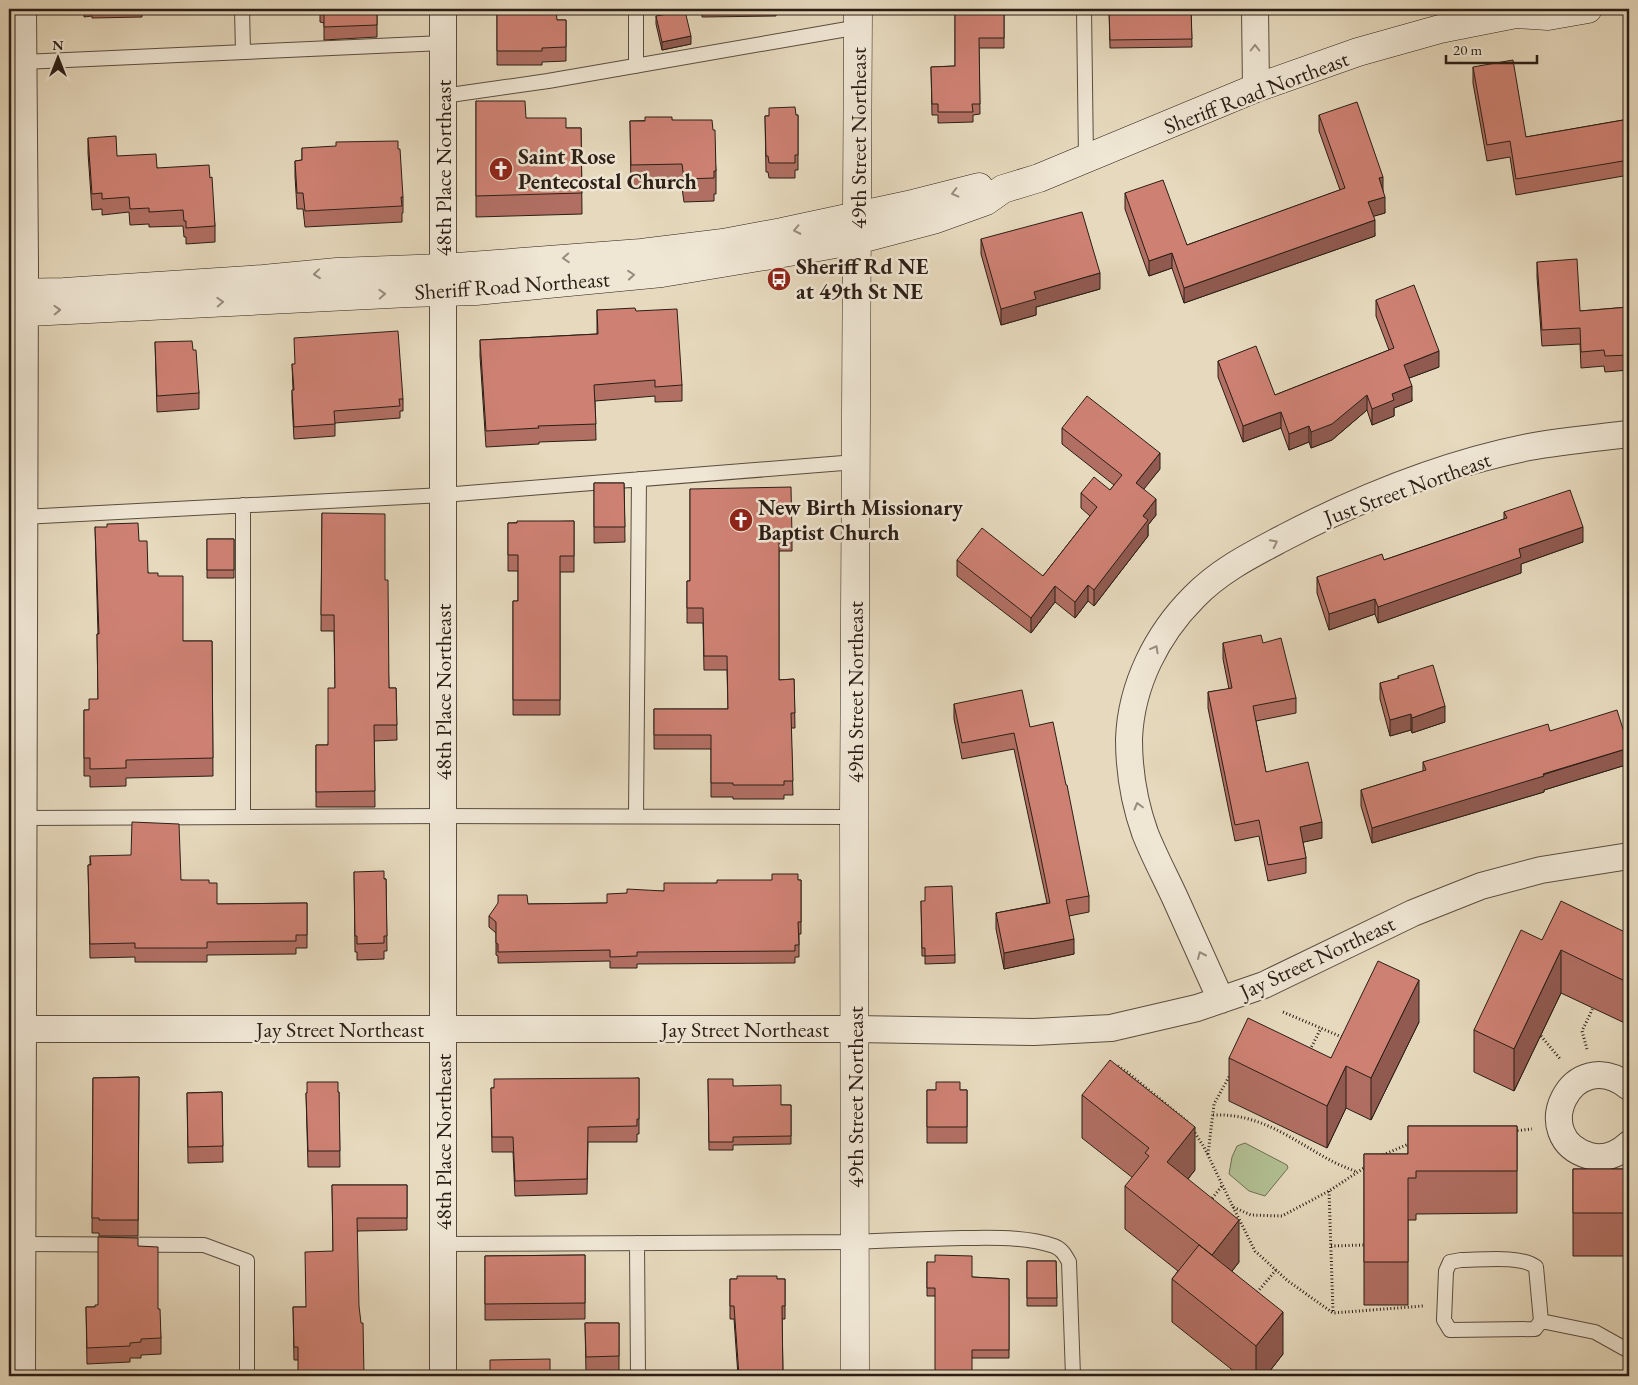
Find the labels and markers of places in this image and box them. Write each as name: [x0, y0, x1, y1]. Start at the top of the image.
place label: Saint Rose Pentecostal Church: [518, 142, 697, 196]
church icon: Saint Rose Pentecostal Church: [488, 156, 514, 182]
place label: Sheriff Rd NE at 49th St NE: [796, 252, 929, 306]
bus stop icon: Sheriff Rd NE at 49th St NE: [766, 266, 792, 292]
place label: New Birth Missionary Baptist Church: [758, 493, 963, 547]
church icon: New Birth Missionary Baptist Church: [728, 507, 754, 533]

